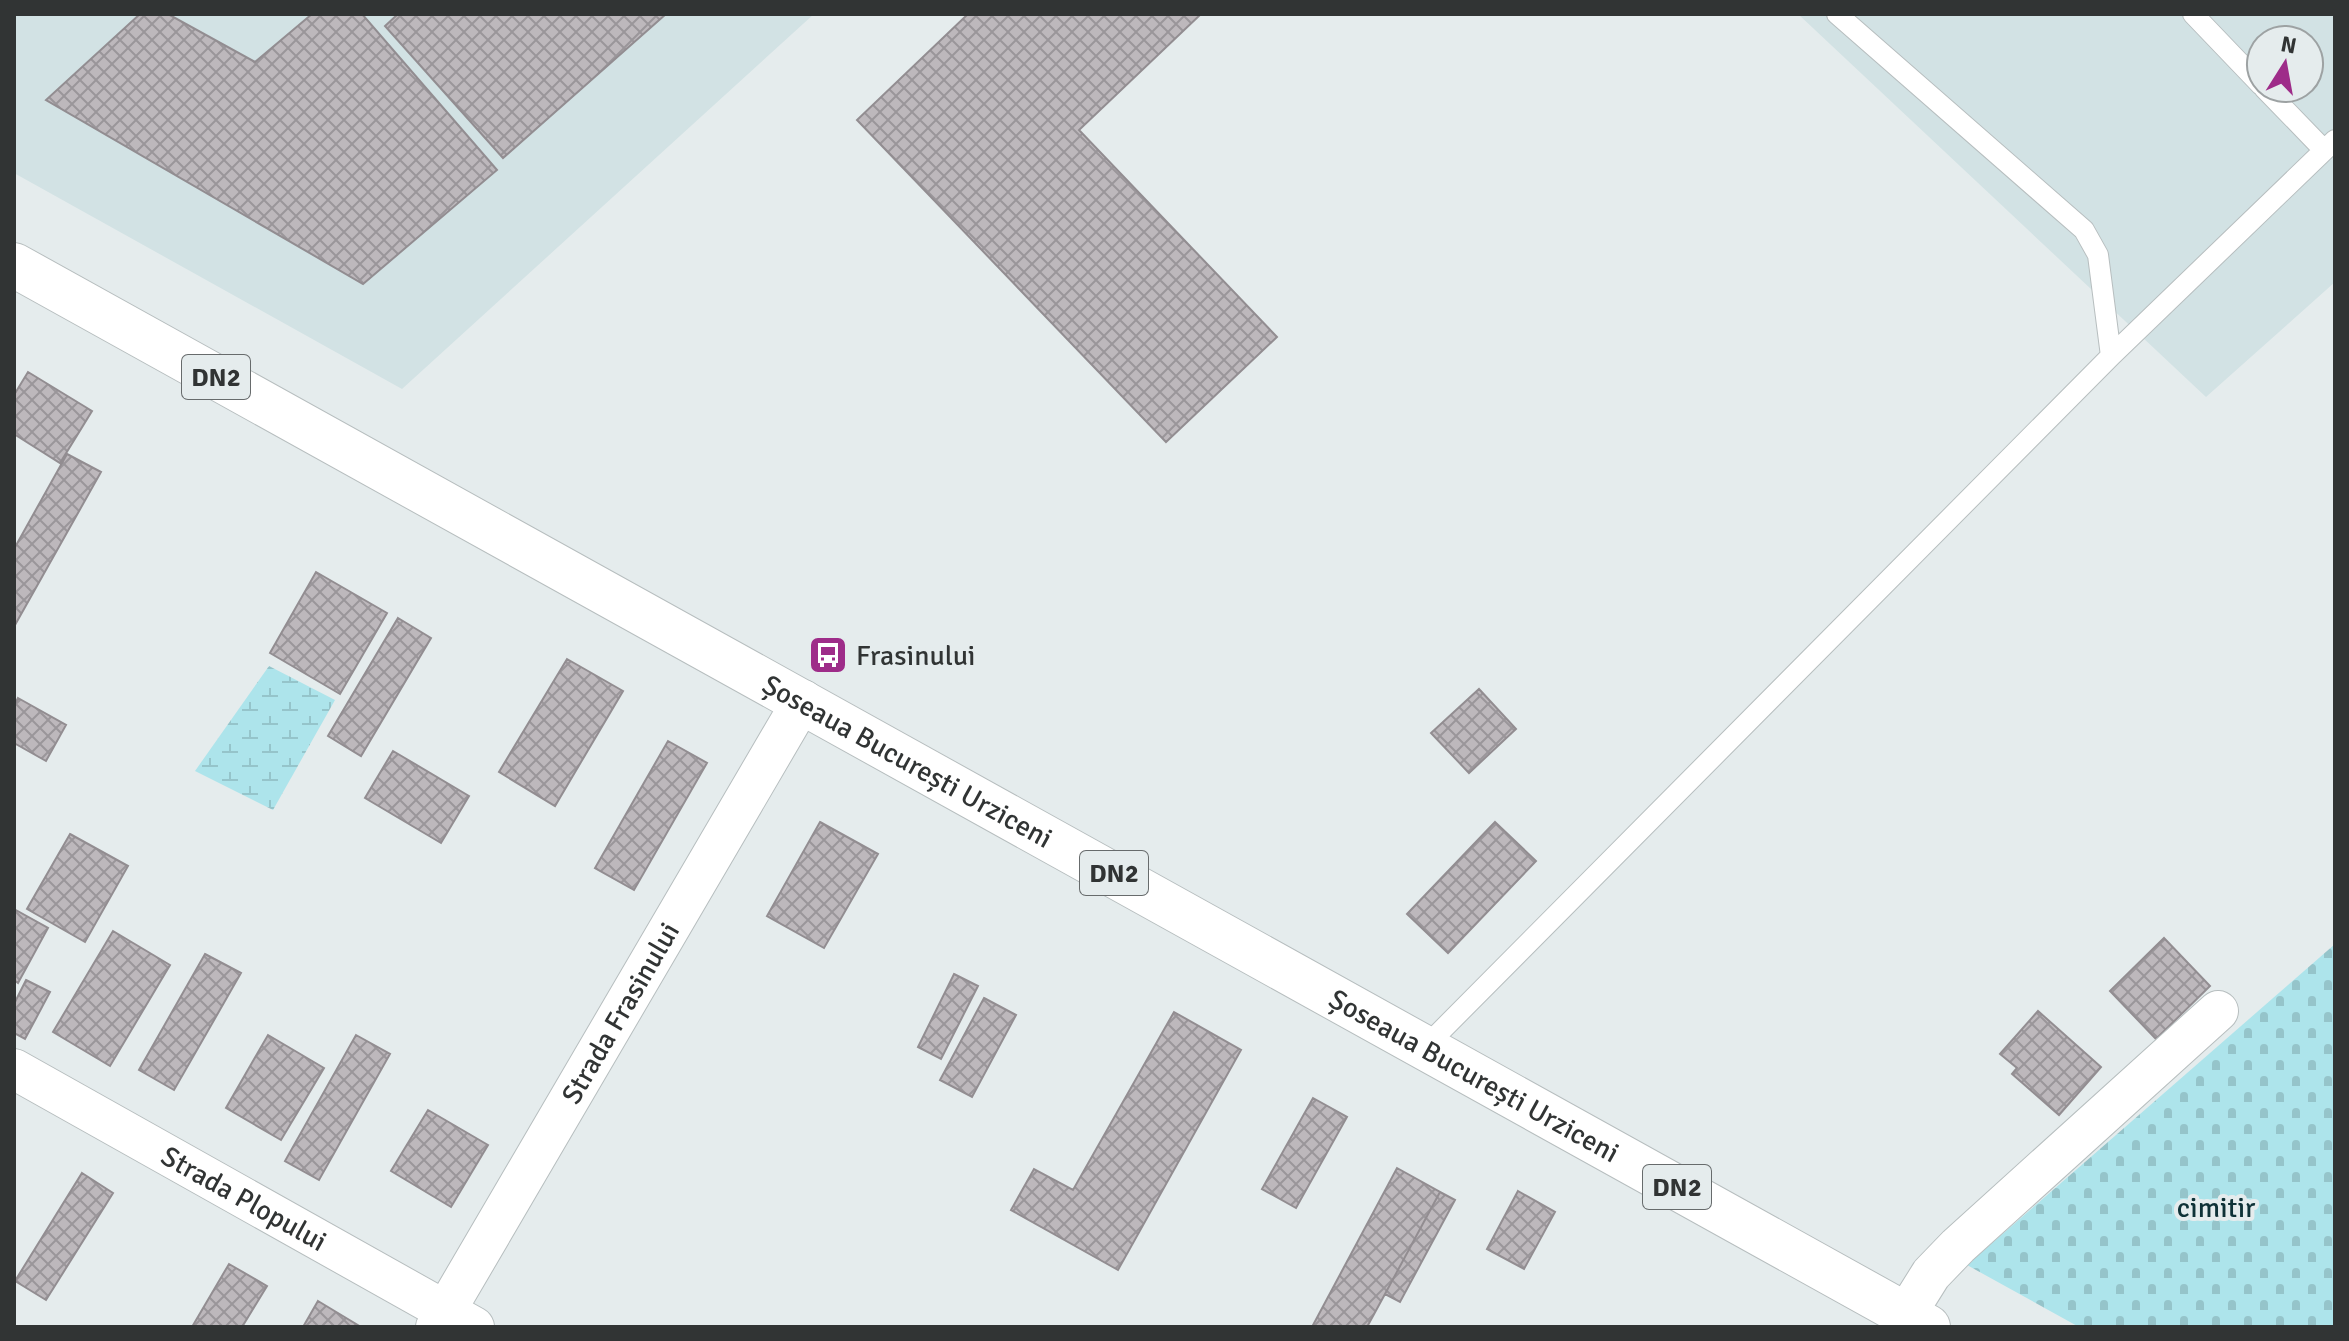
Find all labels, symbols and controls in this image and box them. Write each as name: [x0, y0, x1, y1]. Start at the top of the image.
north arrow: [2245, 24, 2325, 104]
text: N: [2279, 30, 2299, 60]
road number: DN2: [182, 355, 250, 399]
bus stop icon: Frasinului: [807, 634, 849, 676]
place label: Frasinului: [856, 639, 975, 673]
street label: Șoseaua București Urziceni: [756, 668, 1058, 856]
road number: DN2: [1080, 851, 1148, 895]
street label: Strada Frasinului: [554, 917, 687, 1110]
street label: Șoseaua București Urziceni: [1323, 982, 1625, 1170]
street label: Strada Plopului: [155, 1139, 332, 1259]
road number: DN2: [1643, 1165, 1711, 1209]
park label: cimitir: [2177, 1191, 2256, 1225]

